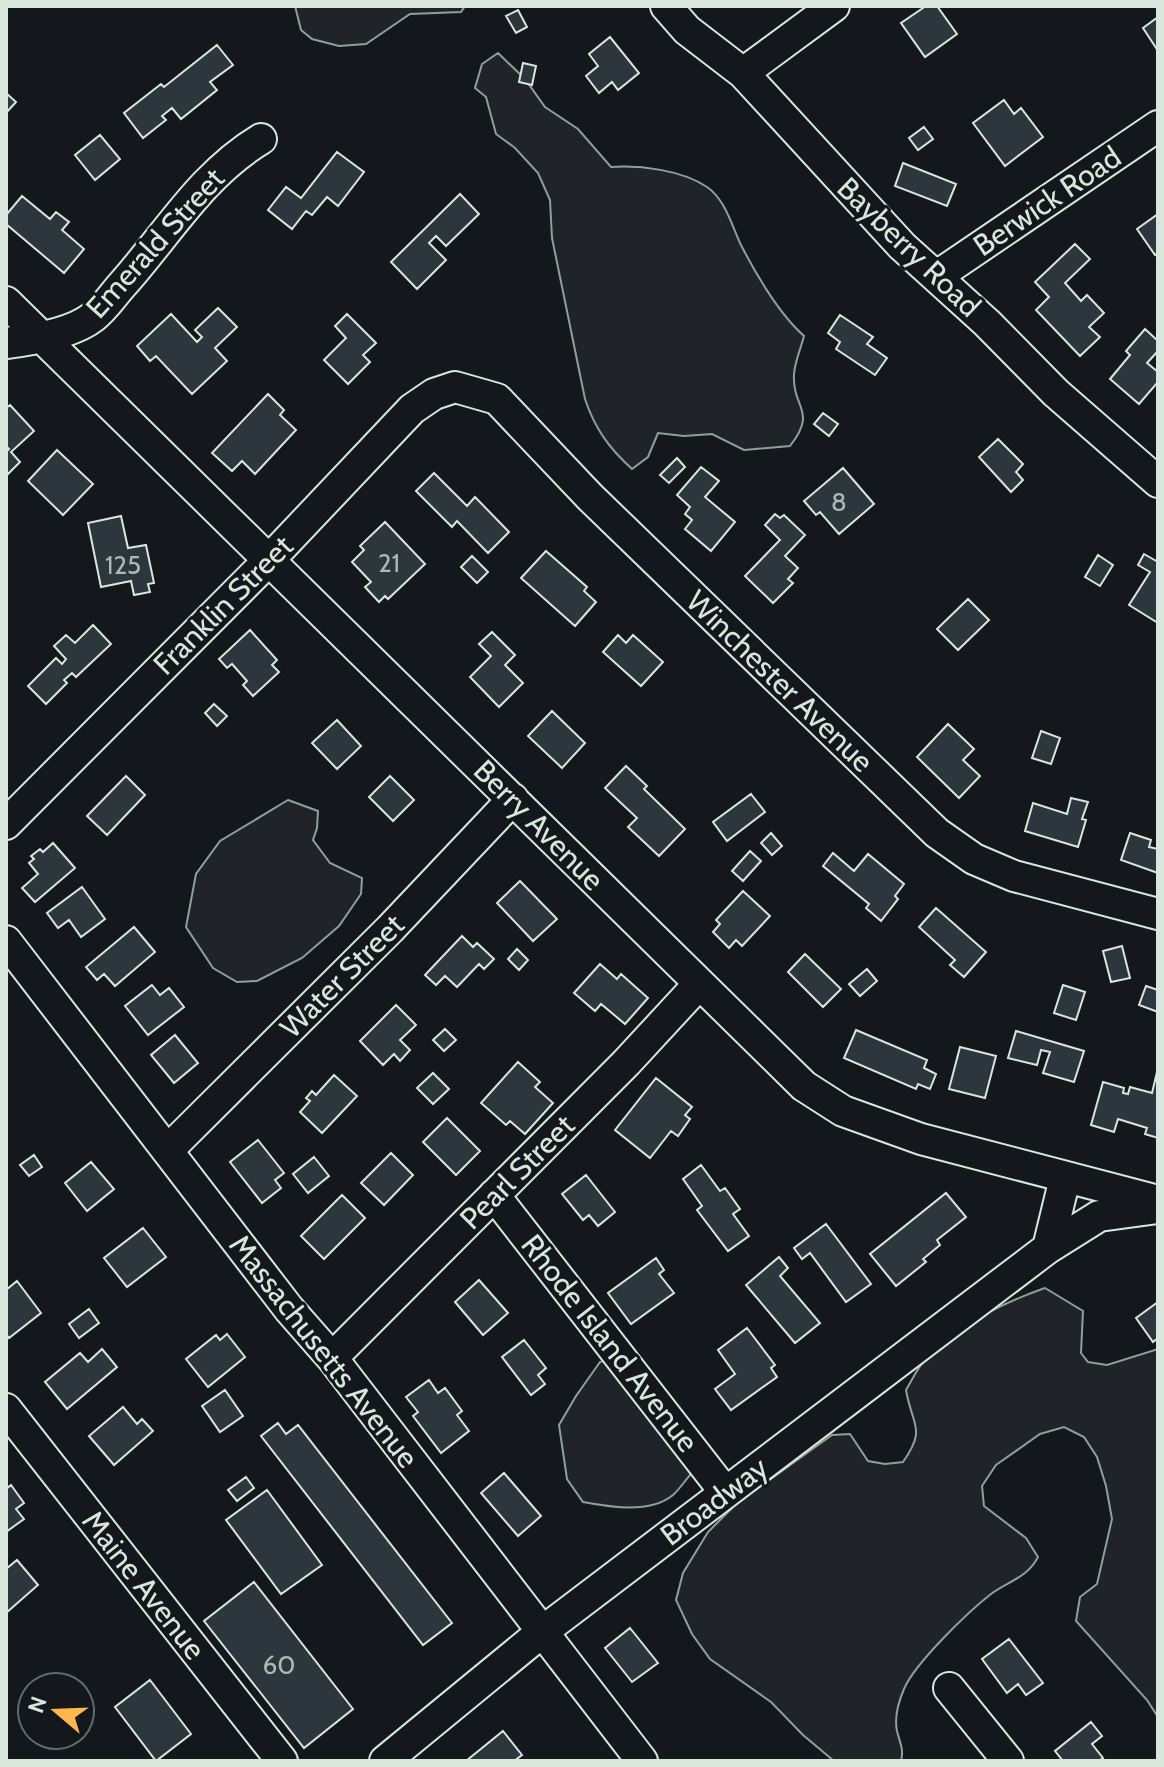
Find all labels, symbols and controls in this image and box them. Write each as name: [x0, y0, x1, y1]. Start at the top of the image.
street label: Berwick Road: [966, 138, 1128, 264]
street label: Emerald Street: [78, 160, 232, 326]
street label: Bayberry Road: [830, 170, 988, 324]
house number: 8: [831, 486, 847, 518]
street label: Franklin Street: [145, 527, 301, 683]
house number: 21: [378, 547, 400, 579]
house number: 125: [105, 549, 141, 581]
street label: Winchester Avenue: [679, 582, 881, 780]
street label: Berry Avenue: [466, 752, 612, 898]
street label: Water Street: [272, 906, 412, 1046]
street label: Pearl Street: [452, 1107, 582, 1237]
street label: Massachusetts Avenue: [221, 1227, 427, 1475]
street label: Rhode Island Avenue: [514, 1227, 706, 1459]
street label: Broadway: [653, 1449, 775, 1553]
street label: Maine Avenue: [74, 1503, 214, 1667]
house number: 60: [263, 1649, 295, 1681]
north arrow: [16, 1671, 96, 1751]
text: N: [22, 1693, 53, 1716]

